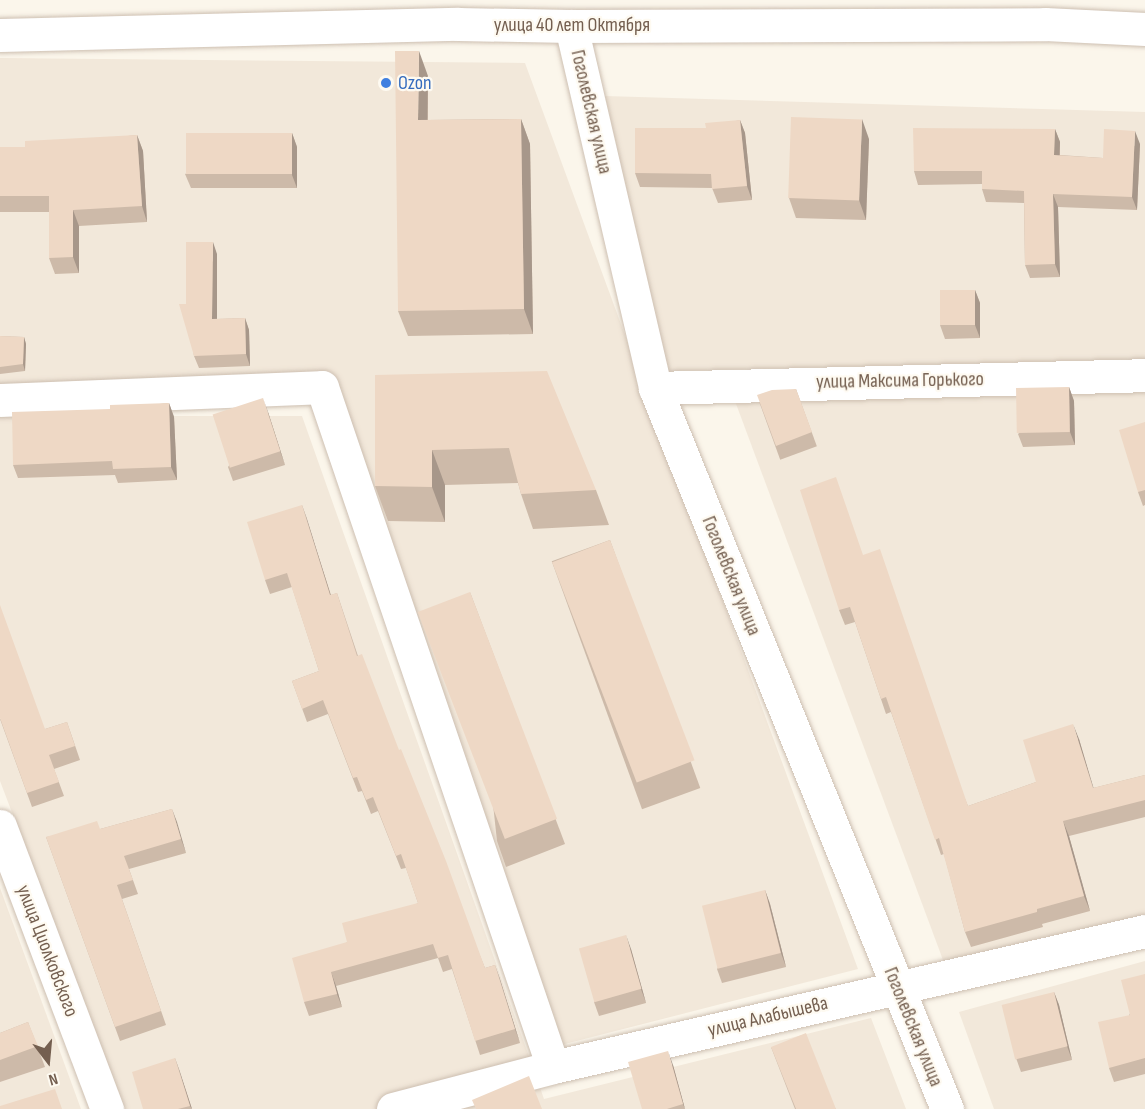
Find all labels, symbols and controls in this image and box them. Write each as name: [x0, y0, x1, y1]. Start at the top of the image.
street label: улица 40 лет Октября: [494, 13, 650, 37]
street label: Гоголевская улица: [565, 48, 617, 176]
place label: Ozon: [398, 71, 432, 95]
marker: Ozon: [379, 76, 393, 90]
street label: улица Максима Горького: [816, 368, 984, 394]
street label: Гоголевская улица: [696, 513, 766, 639]
street label: улица Циолковского: [11, 882, 83, 1020]
street label: Гоголевская улица: [878, 964, 948, 1090]
street label: улица Алабышева: [706, 992, 830, 1042]
north arrow: [18, 1031, 78, 1091]
text: N: [46, 1068, 60, 1089]

